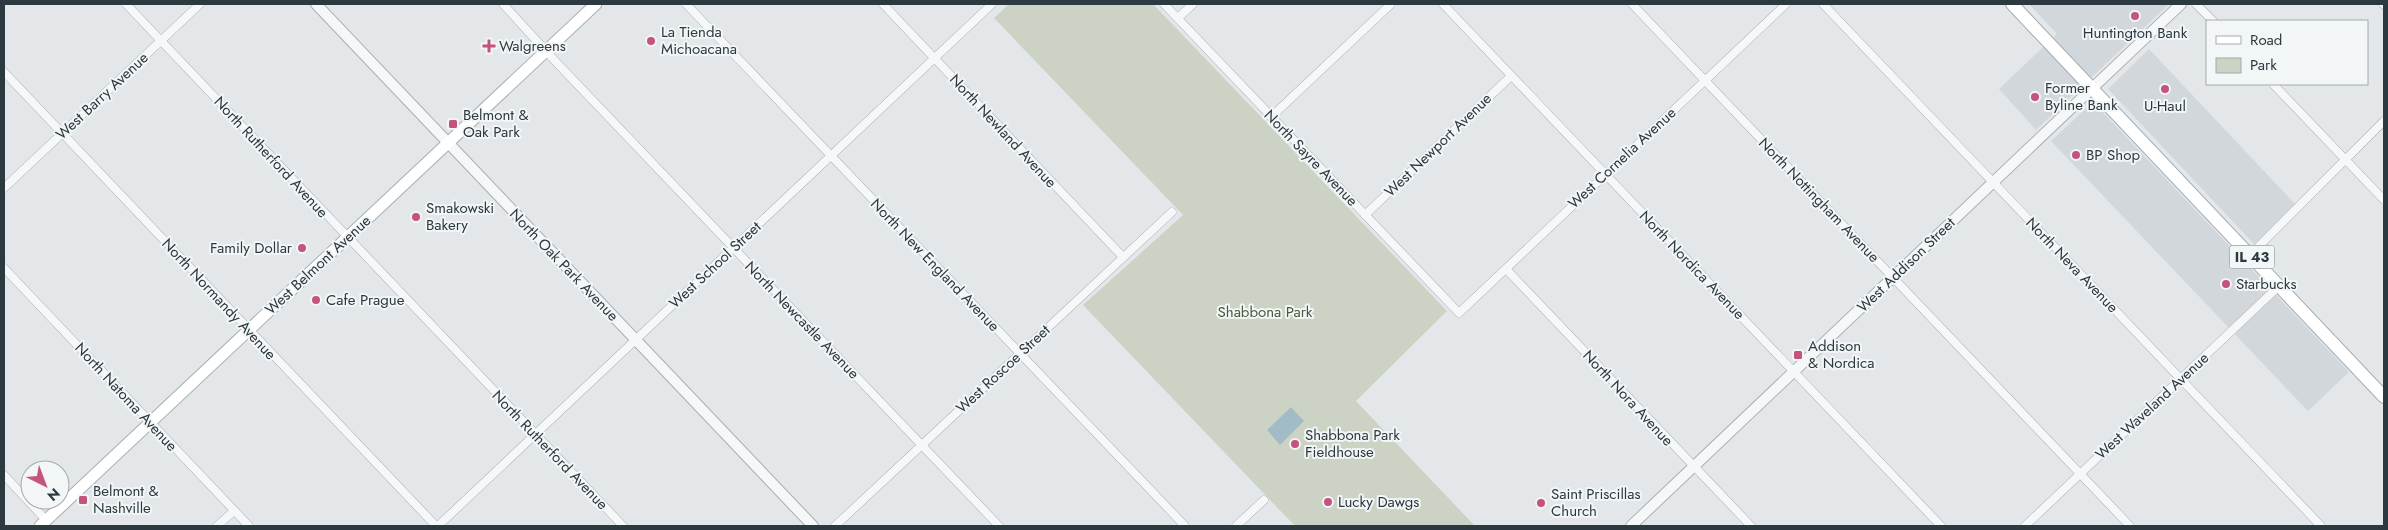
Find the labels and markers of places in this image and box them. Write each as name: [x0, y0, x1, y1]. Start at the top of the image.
marker: Huntington Bank: [2129, 10, 2141, 22]
place label: La Tienda Michoacana: [661, 21, 737, 60]
place label: Huntington Bank: [2083, 22, 2188, 44]
place label: Walgreens: [499, 35, 566, 57]
marker: La Tienda Michoacana: [645, 35, 657, 47]
marker: Walgreens: [483, 40, 495, 52]
place label: Former Byline Bank: [2045, 77, 2118, 116]
marker: U-Haul: [2159, 83, 2171, 95]
marker: Former Byline Bank: [2029, 91, 2041, 103]
place label: U-Haul: [2144, 95, 2186, 117]
place label: Belmont & Oak Park: [463, 104, 529, 143]
marker: Belmont & Oak Park: [447, 118, 459, 130]
place label: BP Shop: [2086, 144, 2140, 166]
marker: BP Shop: [2070, 149, 2082, 161]
place label: Smakowski Bakery: [426, 197, 494, 236]
marker: Smakowski Bakery: [410, 211, 422, 223]
place label: Family Dollar: [210, 237, 293, 259]
marker: Family Dollar: [296, 242, 308, 254]
place label: Starbucks: [2236, 273, 2296, 295]
marker: Starbucks: [2220, 278, 2232, 290]
place label: Cafe Prague: [326, 289, 405, 311]
marker: Cafe Prague: [310, 294, 322, 306]
place label: Addison & Nordica: [1808, 335, 1874, 374]
marker: Addison & Nordica: [1792, 349, 1804, 361]
place label: Shabbona Park Fieldhouse: [1305, 424, 1400, 463]
marker: Shabbona Park Fieldhouse: [1289, 438, 1301, 450]
place label: Belmont & Nashville: [93, 480, 159, 519]
place label: Saint Priscillas Church: [1551, 483, 1641, 522]
place label: Lucky Dawgs: [1338, 491, 1419, 513]
marker: Belmont & Nashville: [77, 494, 89, 506]
marker: Lucky Dawgs: [1322, 496, 1334, 508]
marker: Saint Priscillas Church: [1535, 497, 1547, 509]

